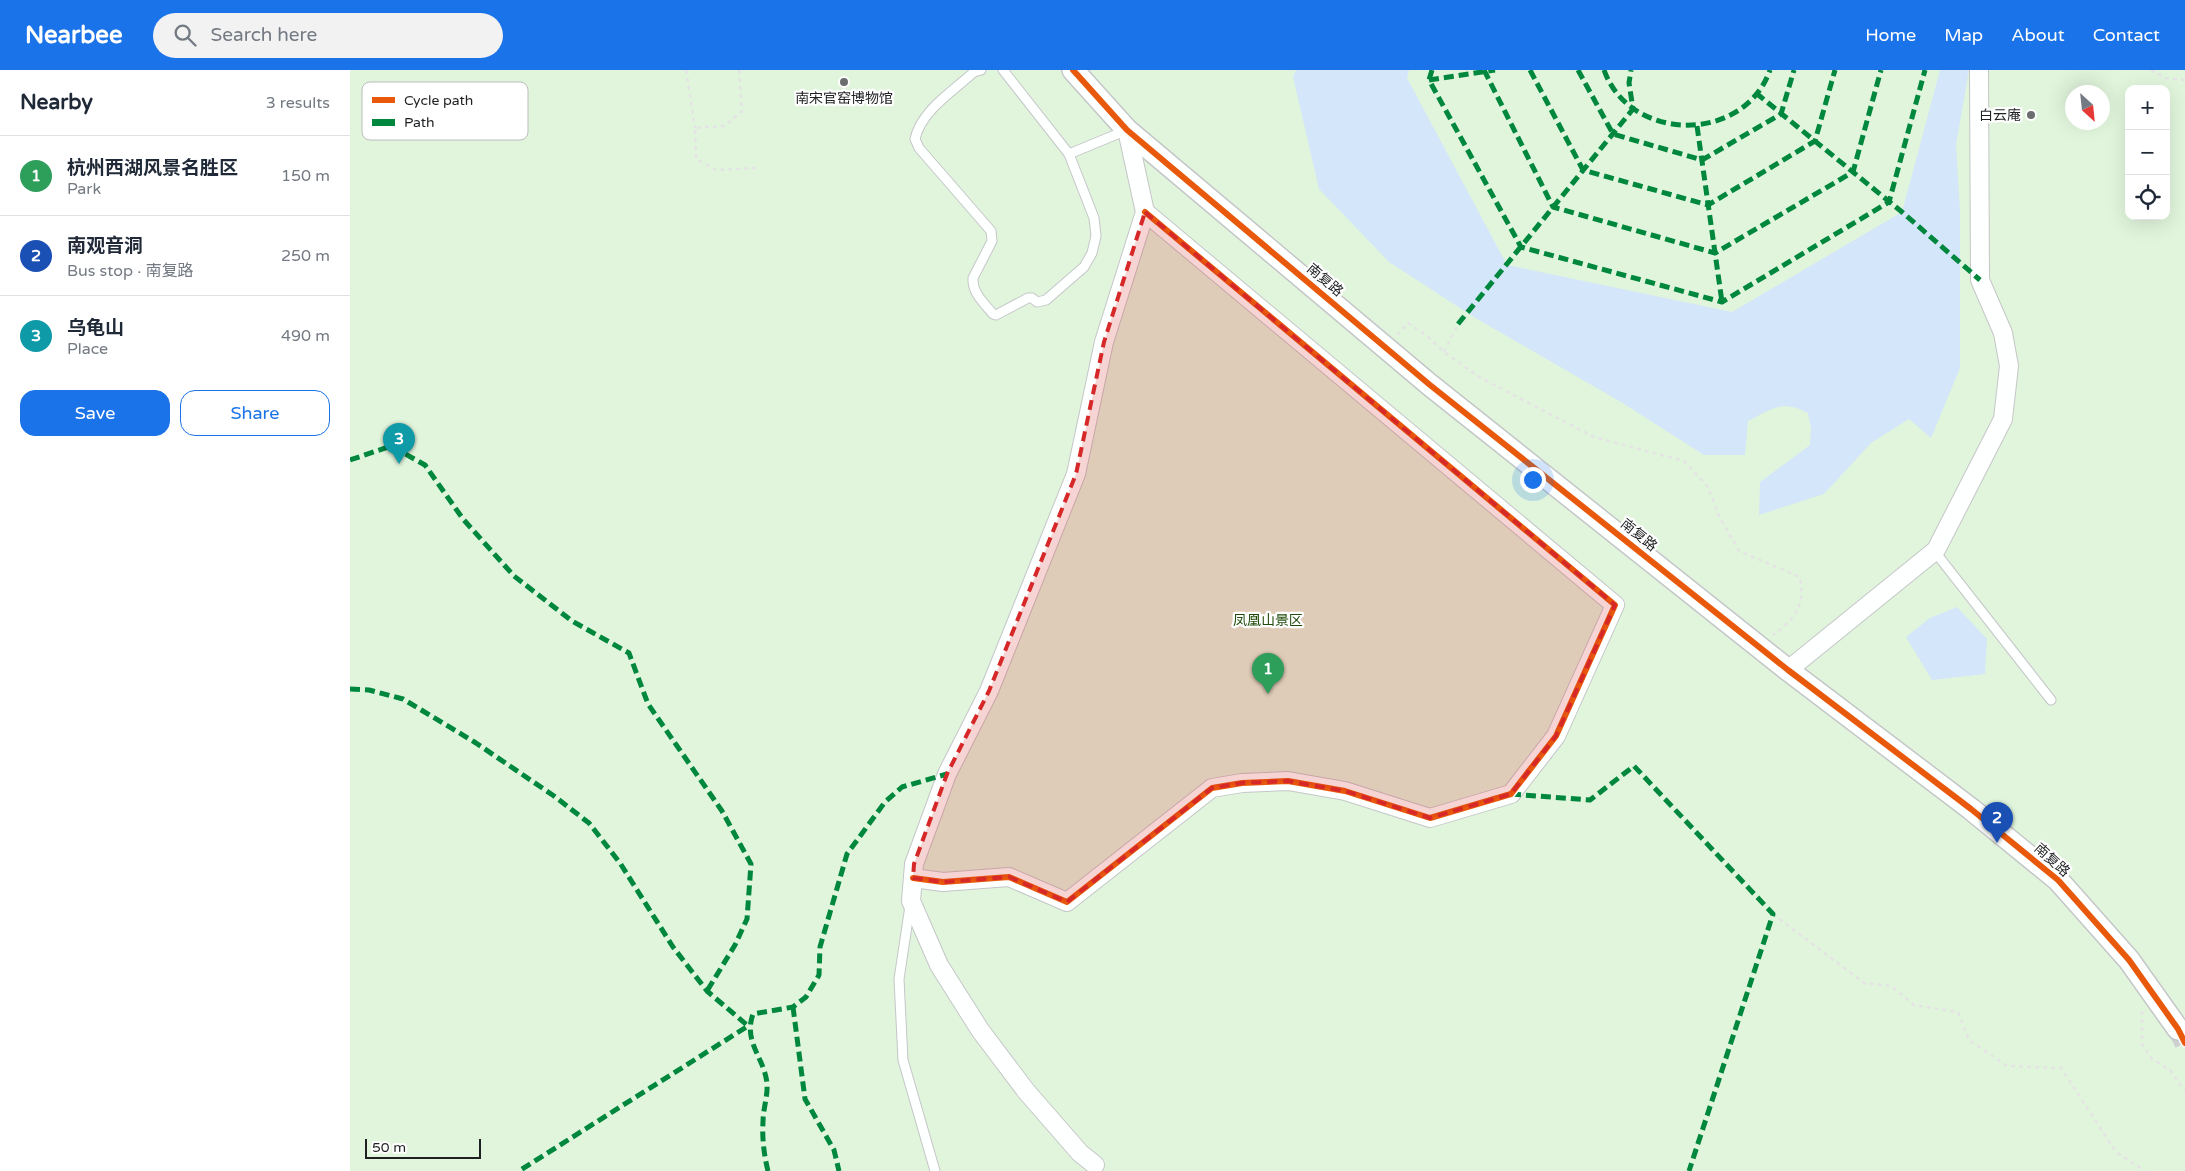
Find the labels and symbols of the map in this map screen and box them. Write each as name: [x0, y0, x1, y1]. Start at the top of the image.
marker: 南宋官窑博物馆: [838, 76, 850, 88]
legend: [362, 82, 528, 140]
north arrow: [2065, 85, 2110, 130]
place label: 南宋官窑博物馆: [795, 90, 893, 107]
text: Cycle path: [404, 92, 473, 109]
place label: 白云庵: [1979, 107, 2021, 124]
marker: 白云庵: [2025, 109, 2037, 121]
text: Path: [404, 114, 435, 131]
street label: 南复路: [1303, 260, 1347, 300]
pin: 3: [383, 423, 415, 464]
your location: [1520, 467, 1546, 493]
street label: 南复路: [1617, 515, 1661, 555]
park label: 凤凰山景区: [1233, 612, 1303, 629]
pin: 1: [1252, 653, 1284, 694]
pin: 2: [1981, 802, 2013, 843]
street label: 南复路: [2031, 840, 2073, 880]
scale bar: [365, 1136, 481, 1159]

